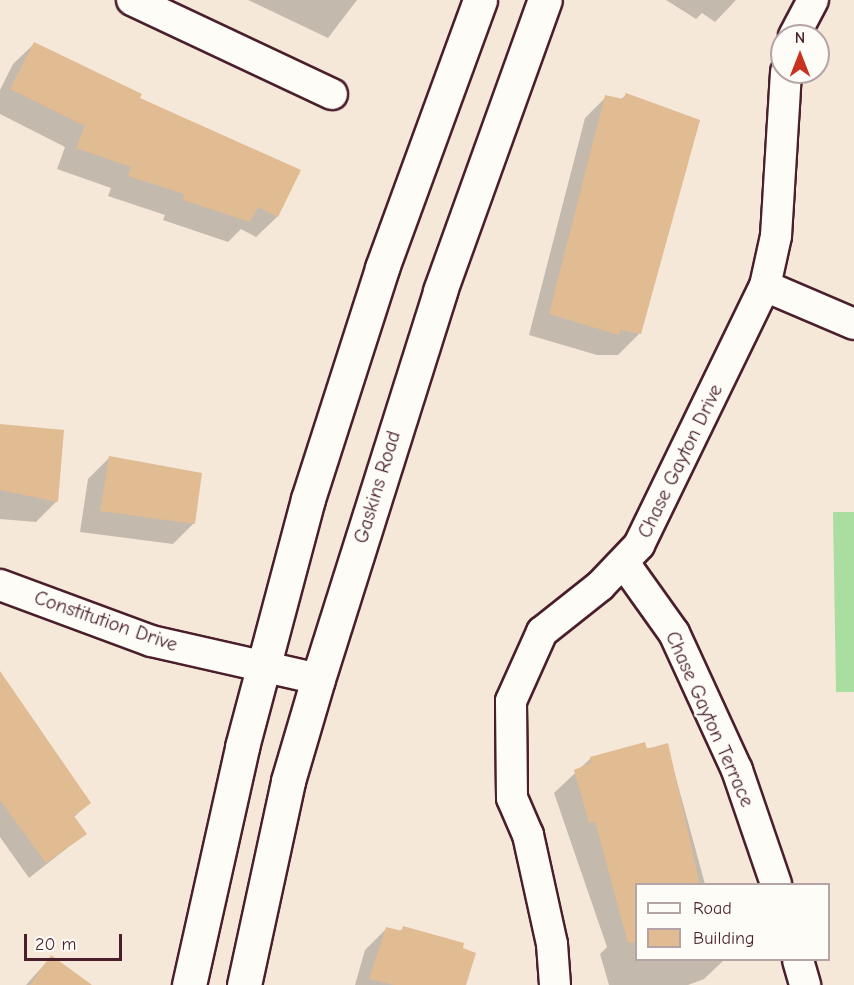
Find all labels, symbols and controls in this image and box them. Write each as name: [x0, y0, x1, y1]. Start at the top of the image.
north arrow: [770, 24, 830, 84]
text: N: [795, 29, 805, 47]
street label: Chase Gayton Drive: [632, 380, 728, 542]
street label: Gaskins Road: [349, 428, 405, 546]
street label: Constitution Drive: [31, 585, 181, 657]
street label: Chase Gayton Terrace: [660, 627, 760, 811]
legend: [635, 883, 830, 961]
text: Road: [693, 898, 732, 919]
scale bar: [27, 922, 124, 960]
text: Building: [693, 928, 755, 949]
text: 20 m: [35, 934, 76, 955]

